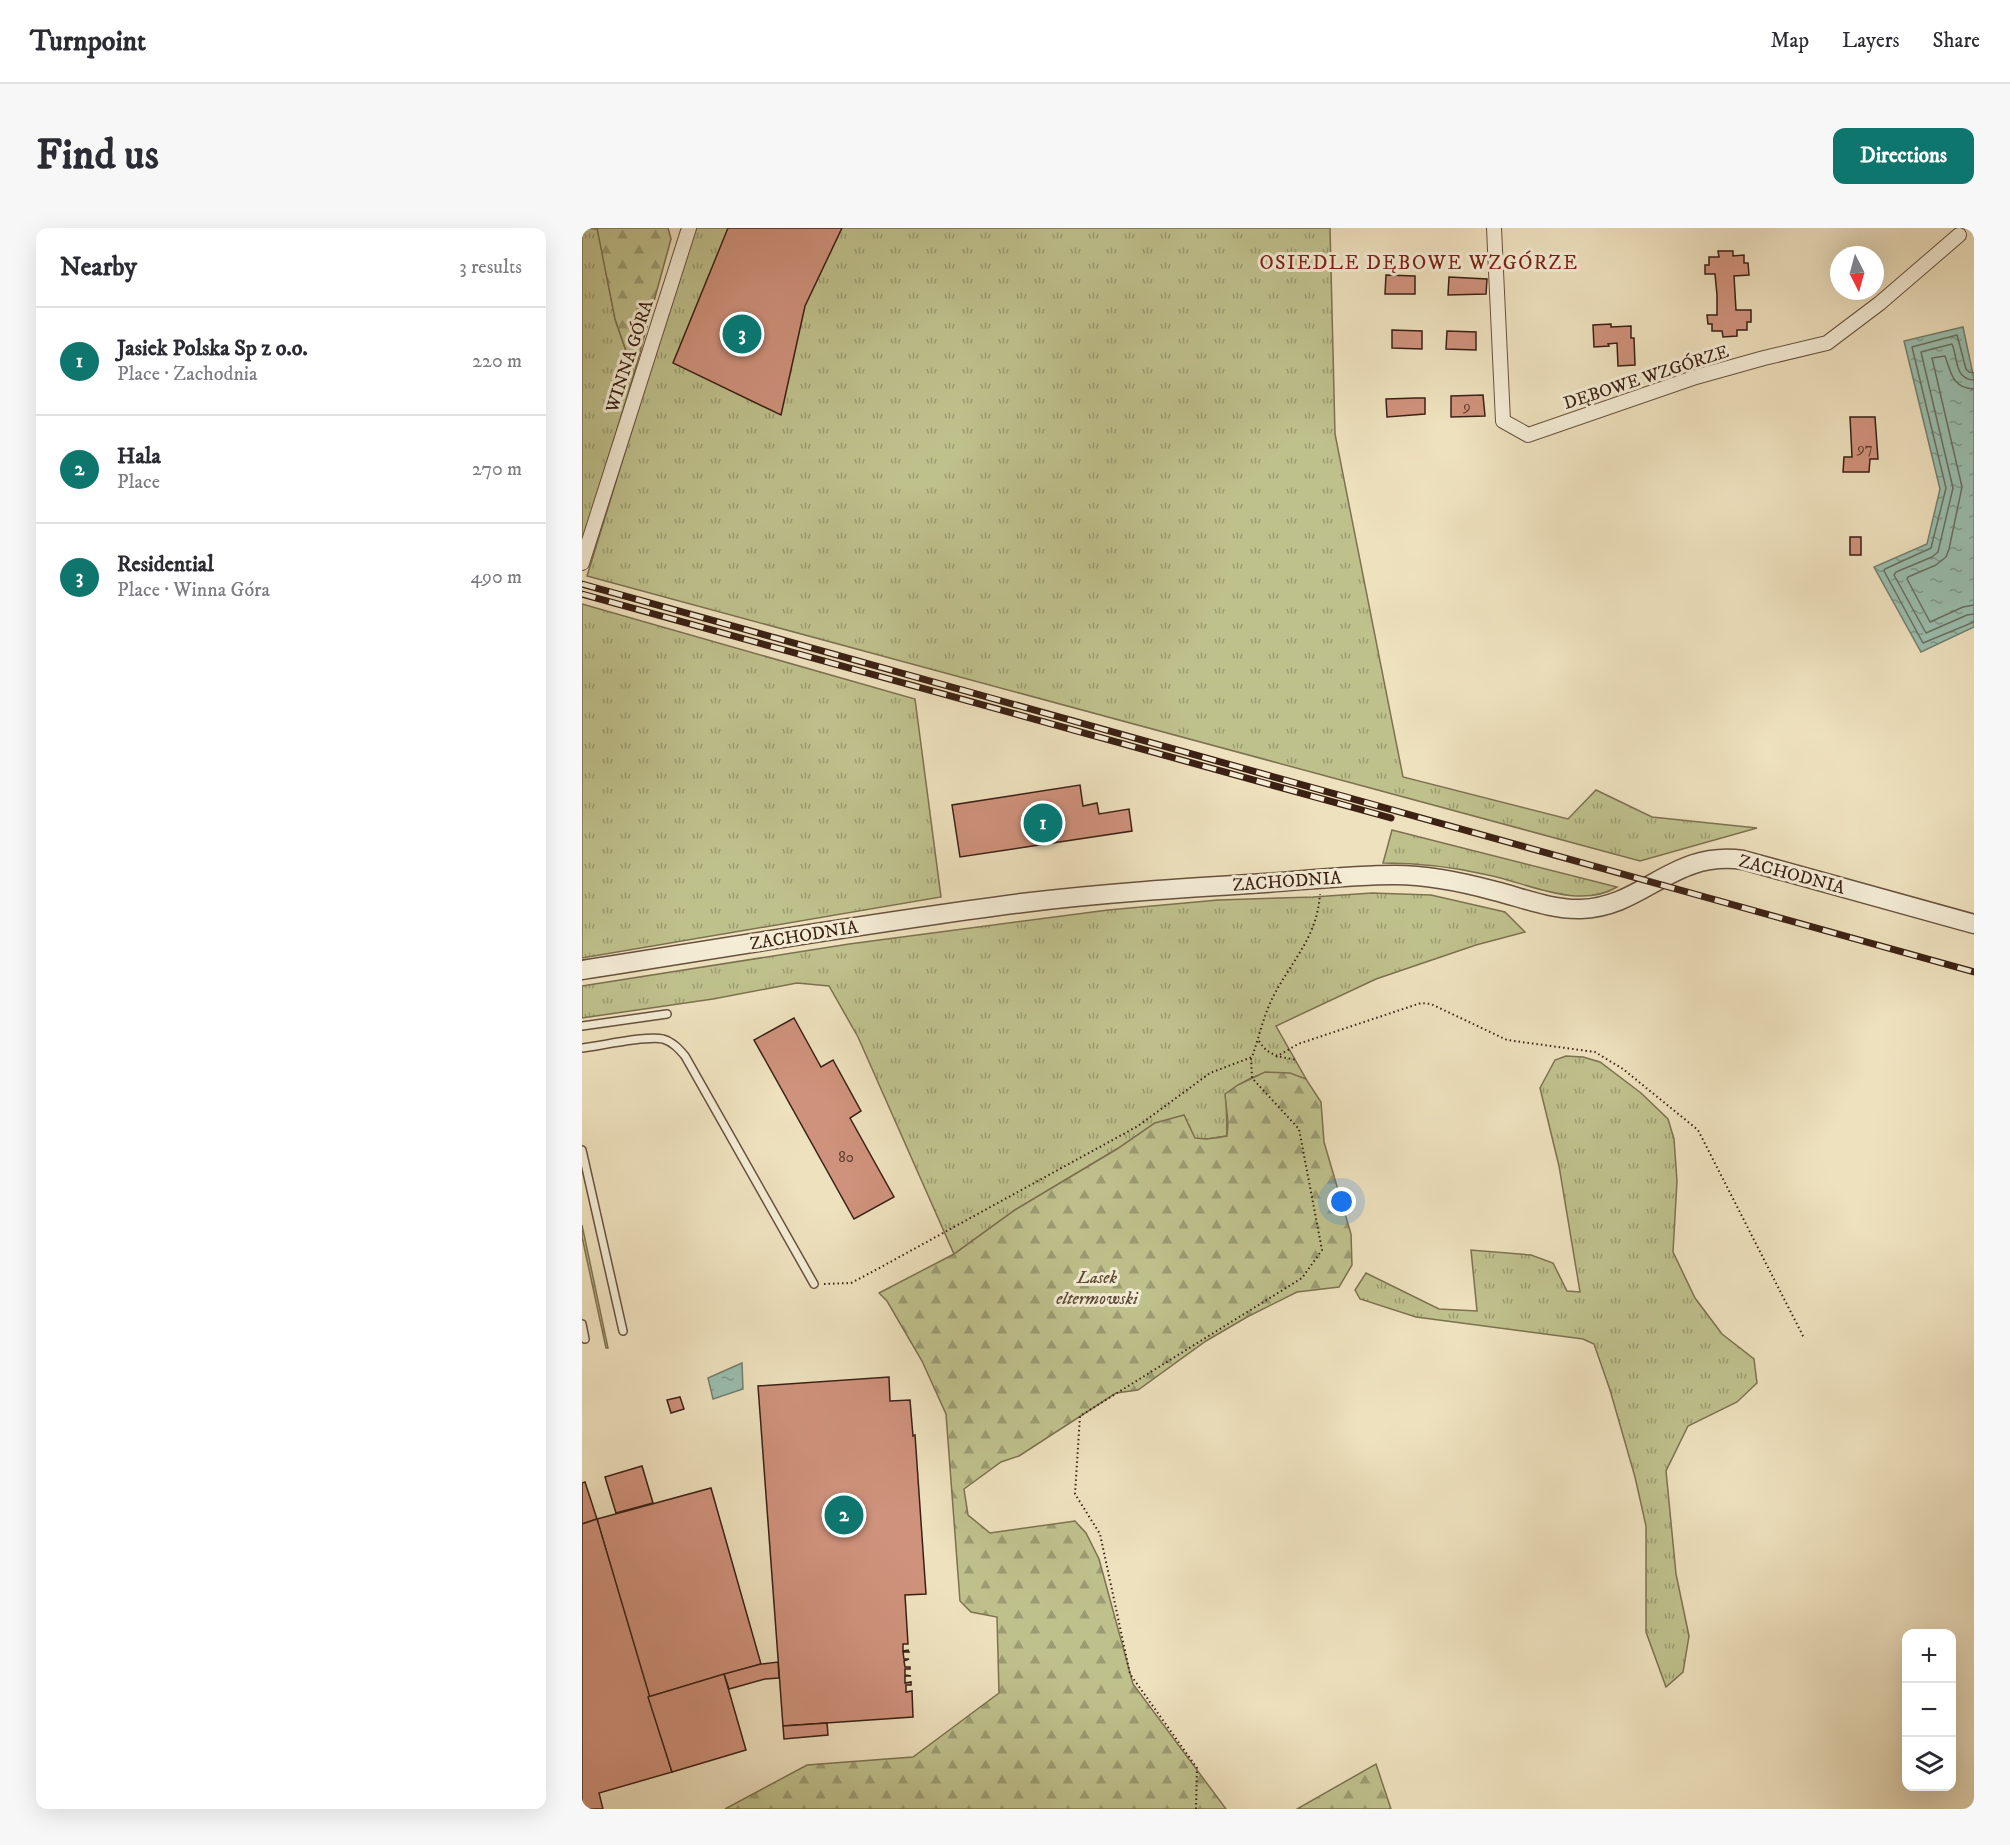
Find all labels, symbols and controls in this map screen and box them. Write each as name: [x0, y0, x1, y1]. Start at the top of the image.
text: Turnpoint: [30, 24, 146, 59]
text: Map: [1770, 28, 1809, 54]
text: Layers: [1842, 28, 1900, 54]
text: Share: [1933, 28, 1980, 54]
button: Directions: [1833, 128, 1974, 184]
text: Find us: [36, 130, 159, 182]
north arrow: [1830, 246, 1884, 300]
district label: OSIEDLE DĘBOWE WZGÓRZE: [1259, 250, 1579, 276]
text: Nearby: [60, 251, 137, 284]
text: 3 results: [459, 255, 522, 280]
street label: WINNA GÓRA: [601, 297, 659, 416]
pin: 3: [722, 312, 762, 356]
text: Jasiek Polska Sp z o.o.: [117, 335, 308, 362]
street label: DĘBOWE WZGÓRZE: [1561, 341, 1732, 415]
text: 1: [76, 349, 83, 374]
text: 220 m: [472, 349, 522, 374]
text: Place · Zachodnia: [117, 362, 258, 387]
house number: 9: [1462, 397, 1471, 416]
house number: 97: [1856, 439, 1873, 458]
text: Hala: [117, 443, 161, 470]
text: 2: [75, 457, 84, 482]
text: 270 m: [472, 457, 522, 482]
text: Place: [117, 470, 160, 495]
text: Residential: [117, 551, 214, 578]
text: 3: [76, 565, 83, 590]
text: 490 m: [470, 565, 522, 590]
text: Place · Winna Góra: [117, 578, 270, 603]
pin: 1: [1024, 800, 1062, 846]
street label: ZACHODNIA: [1736, 850, 1848, 900]
street label: ZACHODNIA: [1232, 867, 1343, 897]
street label: ZACHODNIA: [749, 917, 860, 955]
house number: 80: [838, 1148, 854, 1167]
your location: [1327, 1187, 1356, 1216]
park label: Lasek eltermowski: [1056, 1267, 1139, 1310]
pin: 2: [824, 1492, 864, 1538]
map controls: [1902, 1629, 1956, 1791]
button: +: [1902, 1629, 1956, 1683]
button: −: [1902, 1683, 1956, 1737]
button: layers: [1902, 1737, 1956, 1791]

